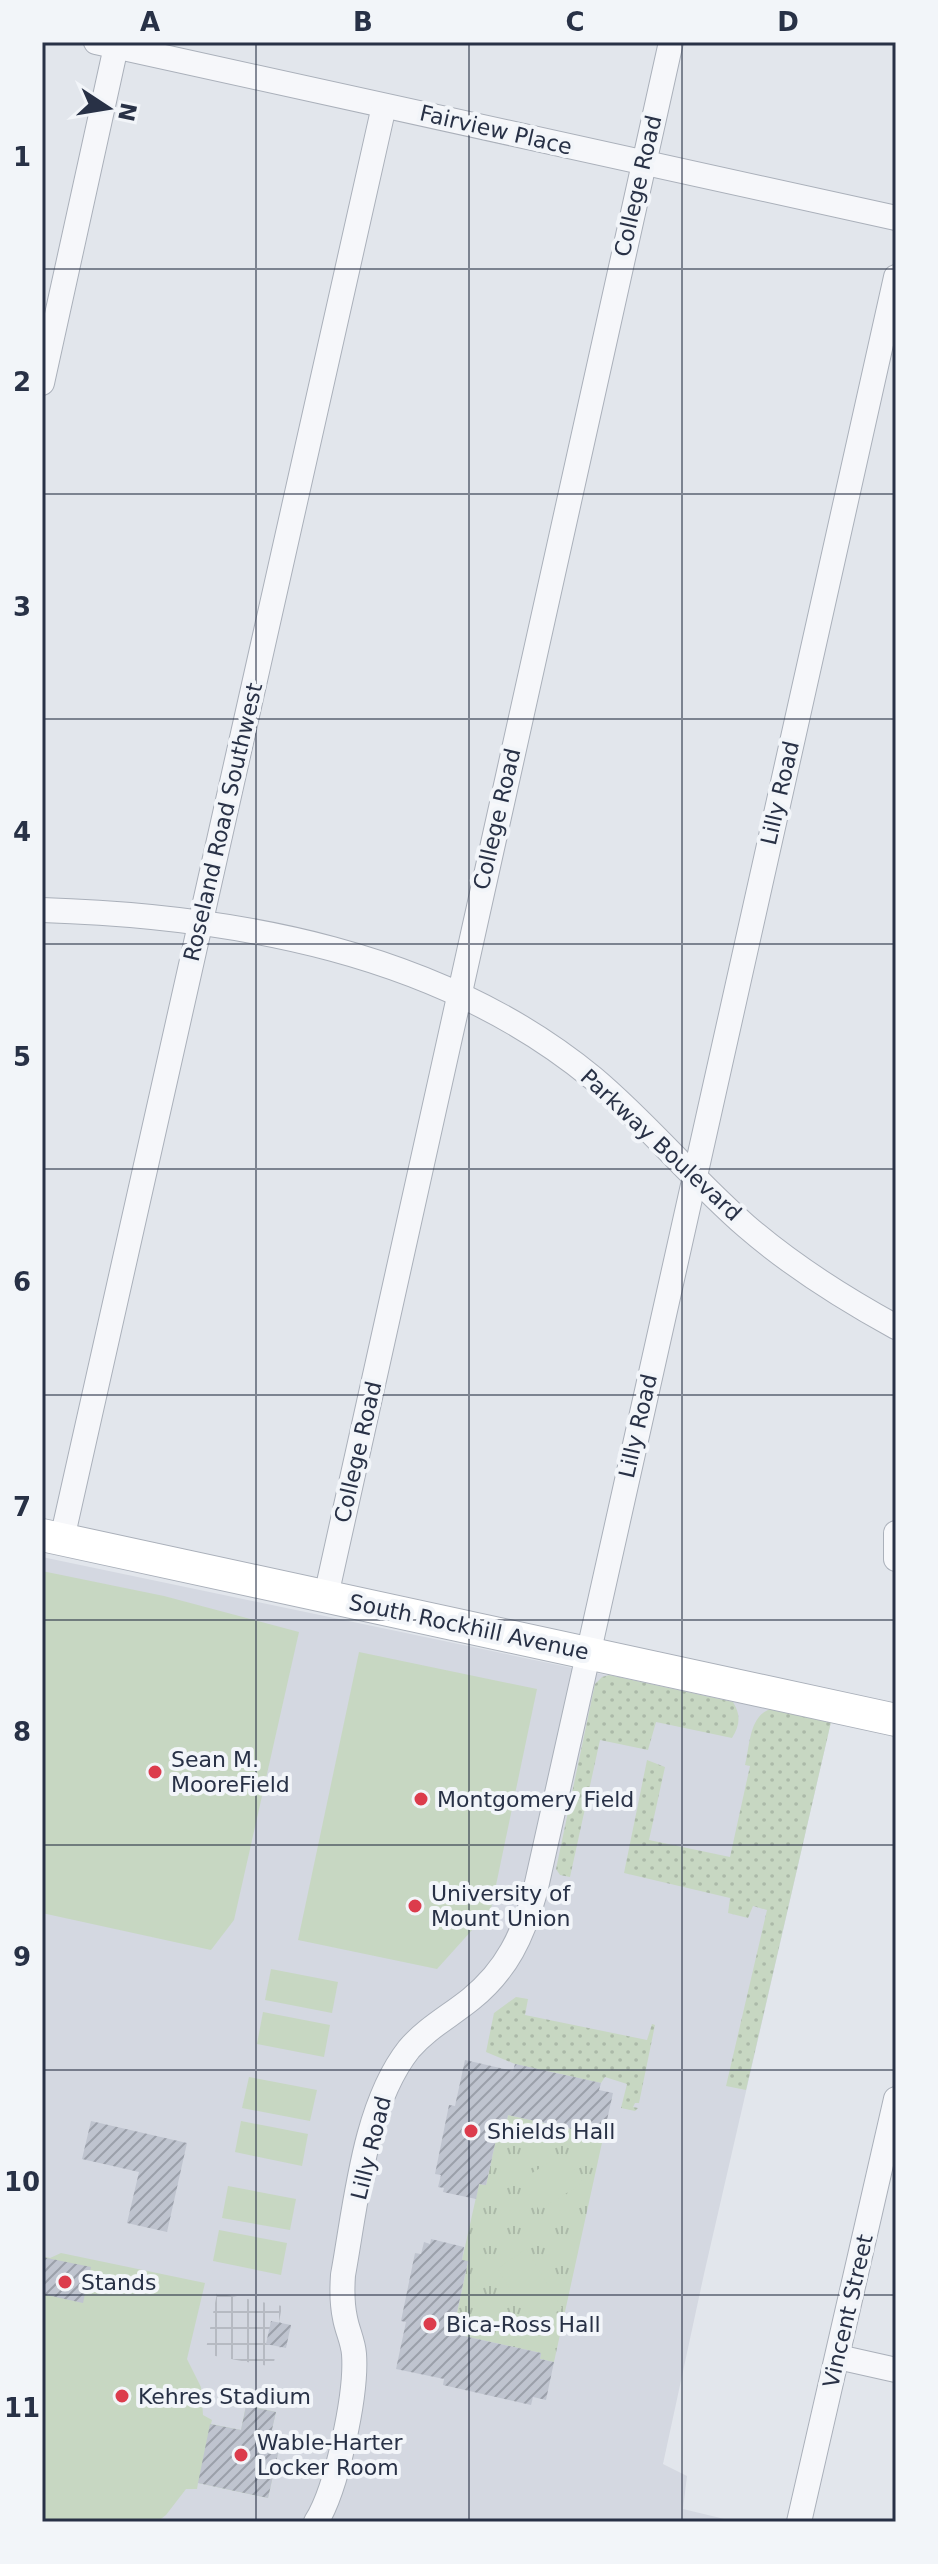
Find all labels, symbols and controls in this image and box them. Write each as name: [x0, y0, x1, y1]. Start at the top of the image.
text: A: [140, 7, 160, 37]
text: B: [353, 7, 373, 37]
text: C: [565, 7, 585, 37]
text: D: [777, 7, 799, 37]
north arrow: [68, 68, 148, 148]
text: N: [113, 100, 141, 124]
street label: Fairview Place: [417, 100, 575, 160]
street label: College Road: [610, 113, 666, 259]
text: 1: [13, 142, 31, 172]
text: 2: [13, 367, 31, 397]
text: 3: [13, 592, 31, 622]
street label: Roseland Road Southwest: [179, 680, 267, 964]
street label: Lilly Road: [756, 739, 804, 847]
street label: College Road: [469, 746, 525, 892]
text: 4: [13, 817, 31, 847]
text: 5: [13, 1042, 31, 1072]
street label: Parkway Boulevard: [576, 1064, 746, 1226]
text: 6: [13, 1267, 31, 1297]
street label: Lilly Road: [614, 1372, 662, 1480]
street label: College Road: [330, 1379, 386, 1525]
text: 7: [13, 1492, 31, 1522]
street label: South Rockhill Avenue: [347, 1589, 591, 1665]
text: 8: [13, 1717, 31, 1747]
place label: Sean M. MooreField: [171, 1747, 290, 1797]
marker: Sean M. MooreField: [146, 1763, 164, 1781]
place label: Montgomery Field: [437, 1787, 634, 1812]
marker: Montgomery Field: [412, 1790, 430, 1808]
place label: University of Mount Union: [431, 1881, 571, 1931]
marker: University of Mount Union: [406, 1897, 424, 1915]
text: 9: [13, 1942, 31, 1972]
street label: Lilly Road: [346, 2094, 396, 2202]
place label: Shields Hall: [487, 2119, 615, 2144]
marker: Shields Hall: [462, 2122, 480, 2140]
text: 10: [4, 2167, 40, 2197]
street label: Vincent Street: [818, 2232, 878, 2390]
place label: Stands: [81, 2270, 156, 2295]
marker: Stands: [56, 2273, 74, 2291]
place label: Bica-Ross Hall: [446, 2312, 601, 2337]
marker: Bica-Ross Hall: [421, 2315, 439, 2333]
place label: Kehres Stadium: [138, 2384, 311, 2409]
marker: Kehres Stadium: [113, 2387, 131, 2405]
text: 11: [4, 2393, 40, 2423]
place label: Wable-Harter Locker Room: [257, 2430, 404, 2480]
marker: Wable-Harter Locker Room: [232, 2446, 250, 2464]

